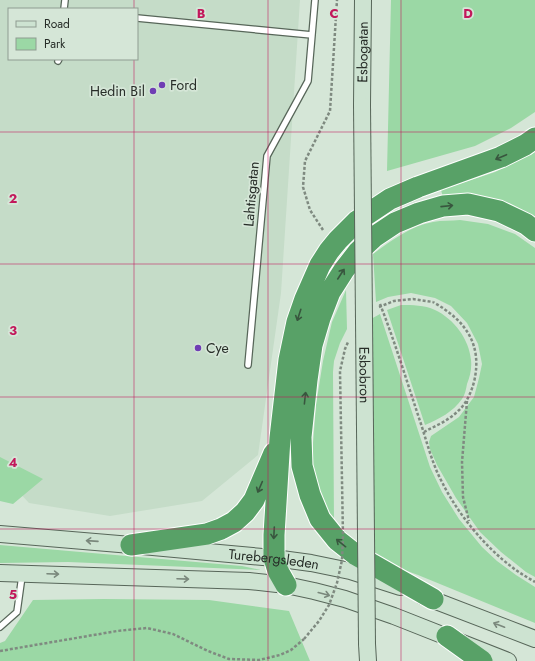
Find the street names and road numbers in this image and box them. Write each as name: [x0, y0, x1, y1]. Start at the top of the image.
street label: Esbogatan: [352, 21, 373, 83]
street label: Lahtisgatan: [238, 161, 264, 227]
street label: Esbobron: [354, 347, 375, 403]
street label: Turebergsleden: [228, 544, 321, 574]

